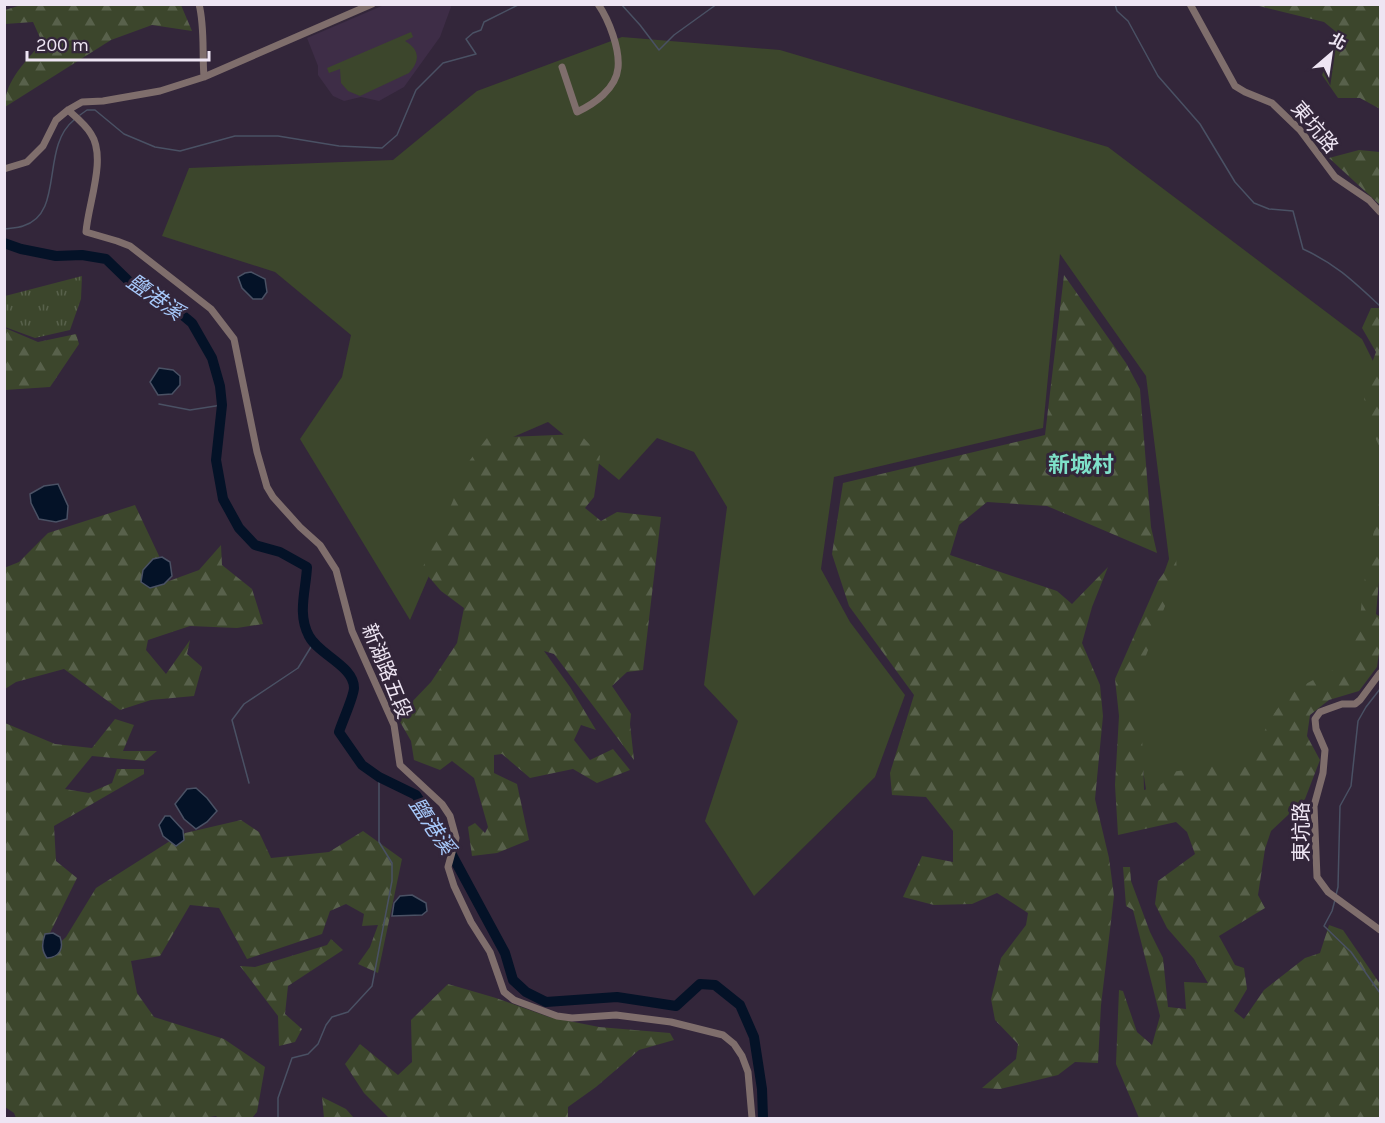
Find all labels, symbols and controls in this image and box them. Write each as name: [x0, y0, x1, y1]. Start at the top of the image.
scale bar: [27, 24, 208, 62]
north arrow: [1301, 24, 1361, 84]
text: 北: [1326, 29, 1350, 54]
text: 200 m: [36, 34, 89, 56]
street label: 東坑路: [1287, 97, 1343, 158]
water label: 鹽港溪: [122, 269, 190, 327]
district label: 新城村: [1048, 452, 1114, 478]
street label: 新湖路五段: [357, 621, 416, 722]
water label: 鹽港溪: [404, 793, 461, 861]
street label: 東坑路: [1290, 802, 1313, 862]

